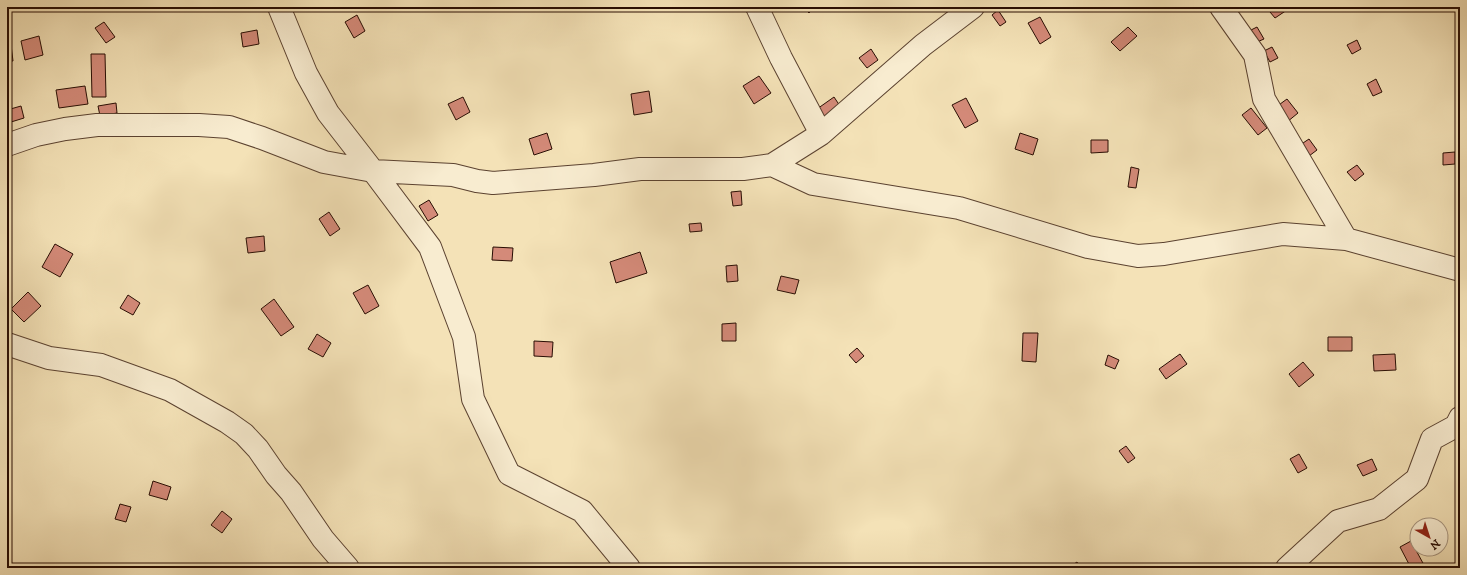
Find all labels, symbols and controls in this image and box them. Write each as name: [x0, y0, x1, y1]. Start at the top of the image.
north arrow: [1409, 517, 1449, 557]
text: N: [1427, 536, 1443, 552]

